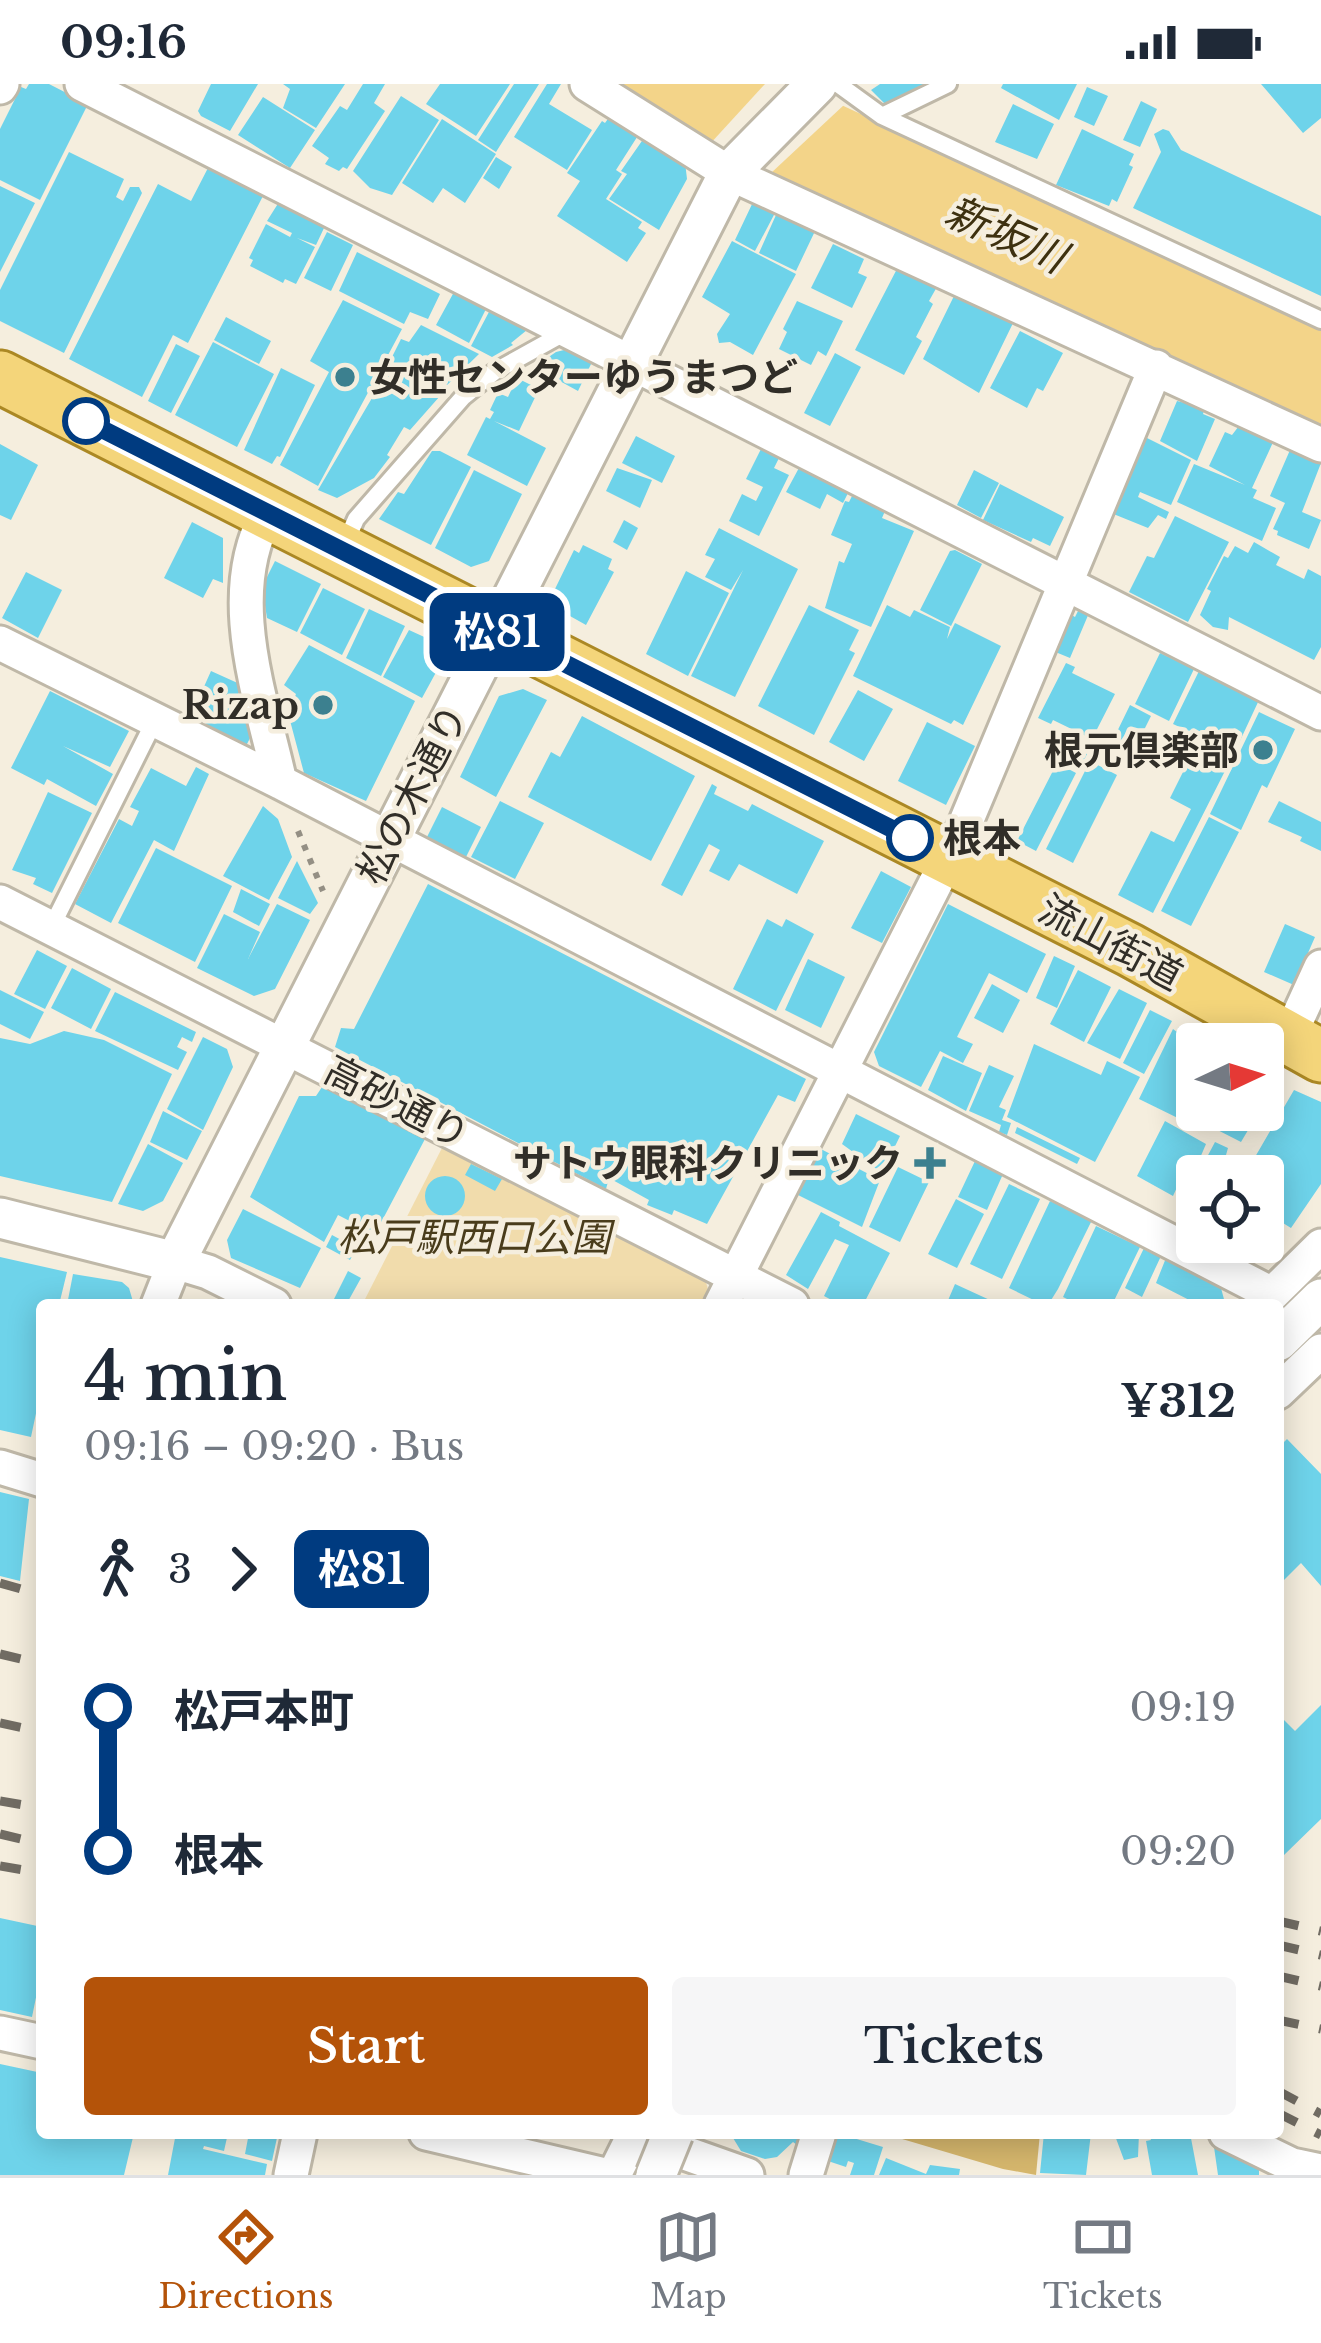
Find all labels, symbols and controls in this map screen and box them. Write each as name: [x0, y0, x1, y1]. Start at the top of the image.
text: 09:16: [60, 14, 187, 70]
water label: 新坂川: [938, 185, 1078, 285]
place label: 女性センターゆうまつど: [369, 353, 798, 402]
marker: 女性センターゆうまつど: [332, 364, 358, 390]
unlabelled marker: [64, 399, 108, 443]
line badge: 松81: [428, 593, 566, 671]
text: 松81: [454, 606, 540, 658]
place label: Rizap: [181, 681, 299, 730]
marker: Rizap: [310, 692, 336, 718]
street label: 松の木通り: [346, 696, 479, 892]
place label: 根元倶楽部: [1044, 726, 1239, 775]
marker: 根元倶楽部: [1250, 737, 1276, 763]
place label: 根本: [943, 814, 1021, 863]
marker: 根本: [888, 816, 932, 860]
street label: 流山街道: [1030, 884, 1191, 1001]
north arrow: [1176, 1023, 1284, 1131]
map controls: [1176, 1023, 1284, 1263]
street label: 高砂通り: [316, 1045, 477, 1160]
place label: サトウ眼科クリニック: [513, 1139, 903, 1188]
marker: サトウ眼科クリニック: [914, 1147, 946, 1179]
button: locate: [1176, 1155, 1284, 1263]
park label: 松戸駅西口公園: [337, 1213, 615, 1262]
text: 4 min: [84, 1336, 287, 1418]
text: ¥312: [1120, 1373, 1236, 1429]
text: 09:16 – 09:20 · Bus: [84, 1422, 464, 1471]
icon: walk: [84, 1536, 150, 1602]
icon: forward: [210, 1536, 276, 1602]
text: 松81: [318, 1543, 405, 1595]
text: 3: [168, 1545, 192, 1594]
text: 松戸本町: [174, 1683, 354, 1739]
text: 09:19: [1129, 1683, 1236, 1732]
text: 根本: [174, 1827, 264, 1883]
text: 09:20: [1120, 1827, 1236, 1876]
button: Start: [84, 1977, 648, 2115]
button: Tickets: [672, 1977, 1236, 2115]
tab: Directions: [158, 2204, 334, 2317]
tab: Map: [650, 2204, 727, 2317]
tab: Tickets: [1043, 2204, 1163, 2317]

